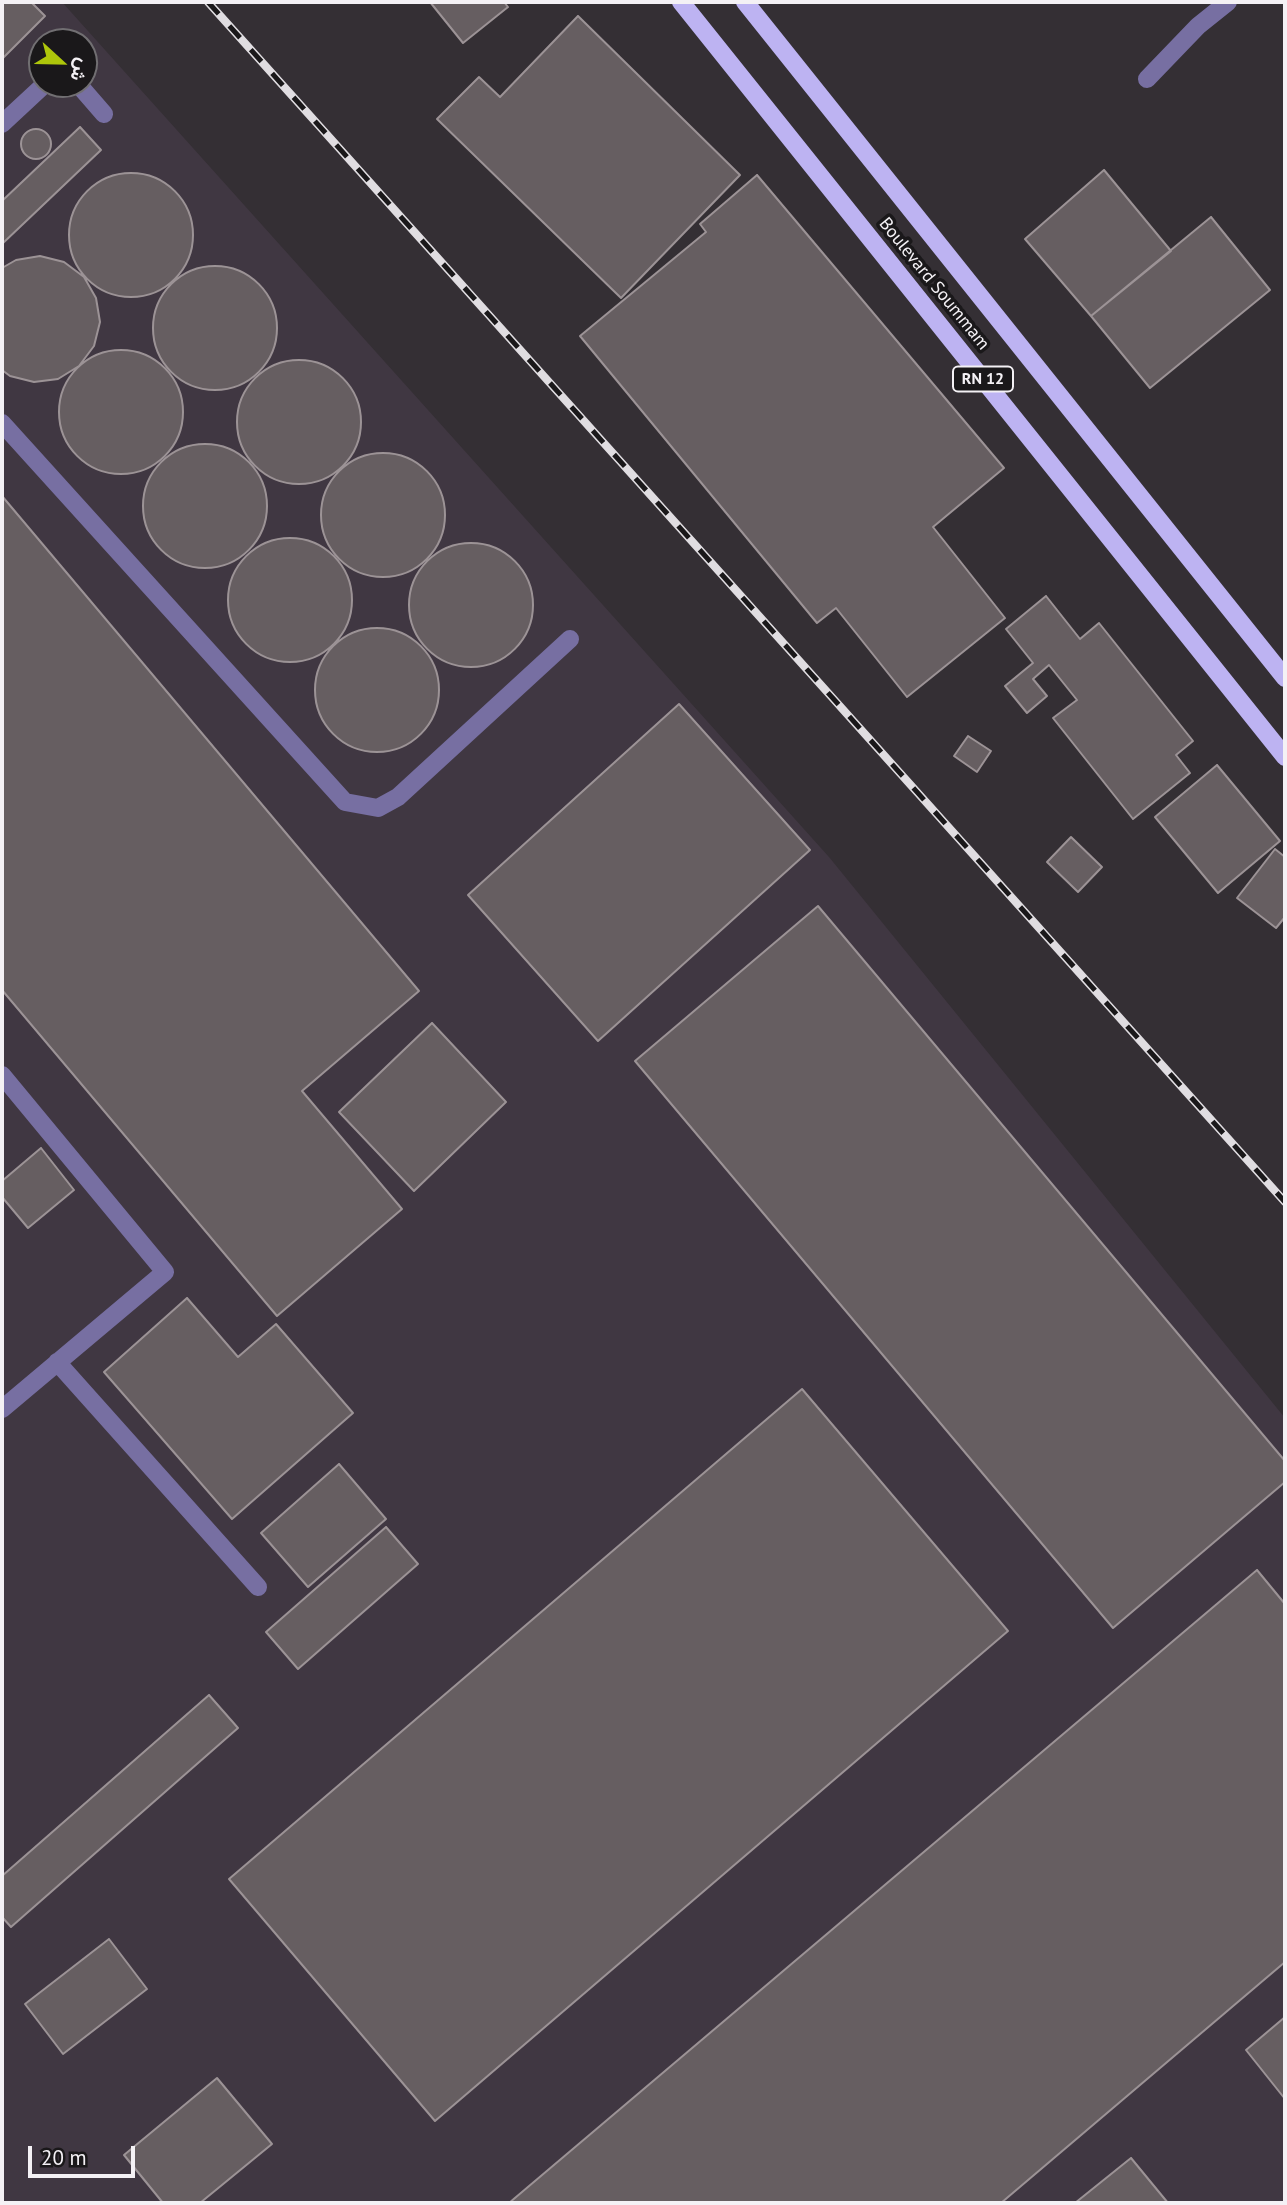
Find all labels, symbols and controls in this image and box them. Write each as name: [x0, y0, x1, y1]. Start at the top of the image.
north arrow: [28, 28, 98, 98]
text: ش: [65, 55, 96, 85]
street label: Boulevard Soummam: [874, 214, 994, 354]
road number: RN 12: [953, 366, 1013, 392]
scale bar: [32, 2132, 138, 2176]
text: 20 m: [41, 2144, 87, 2171]

